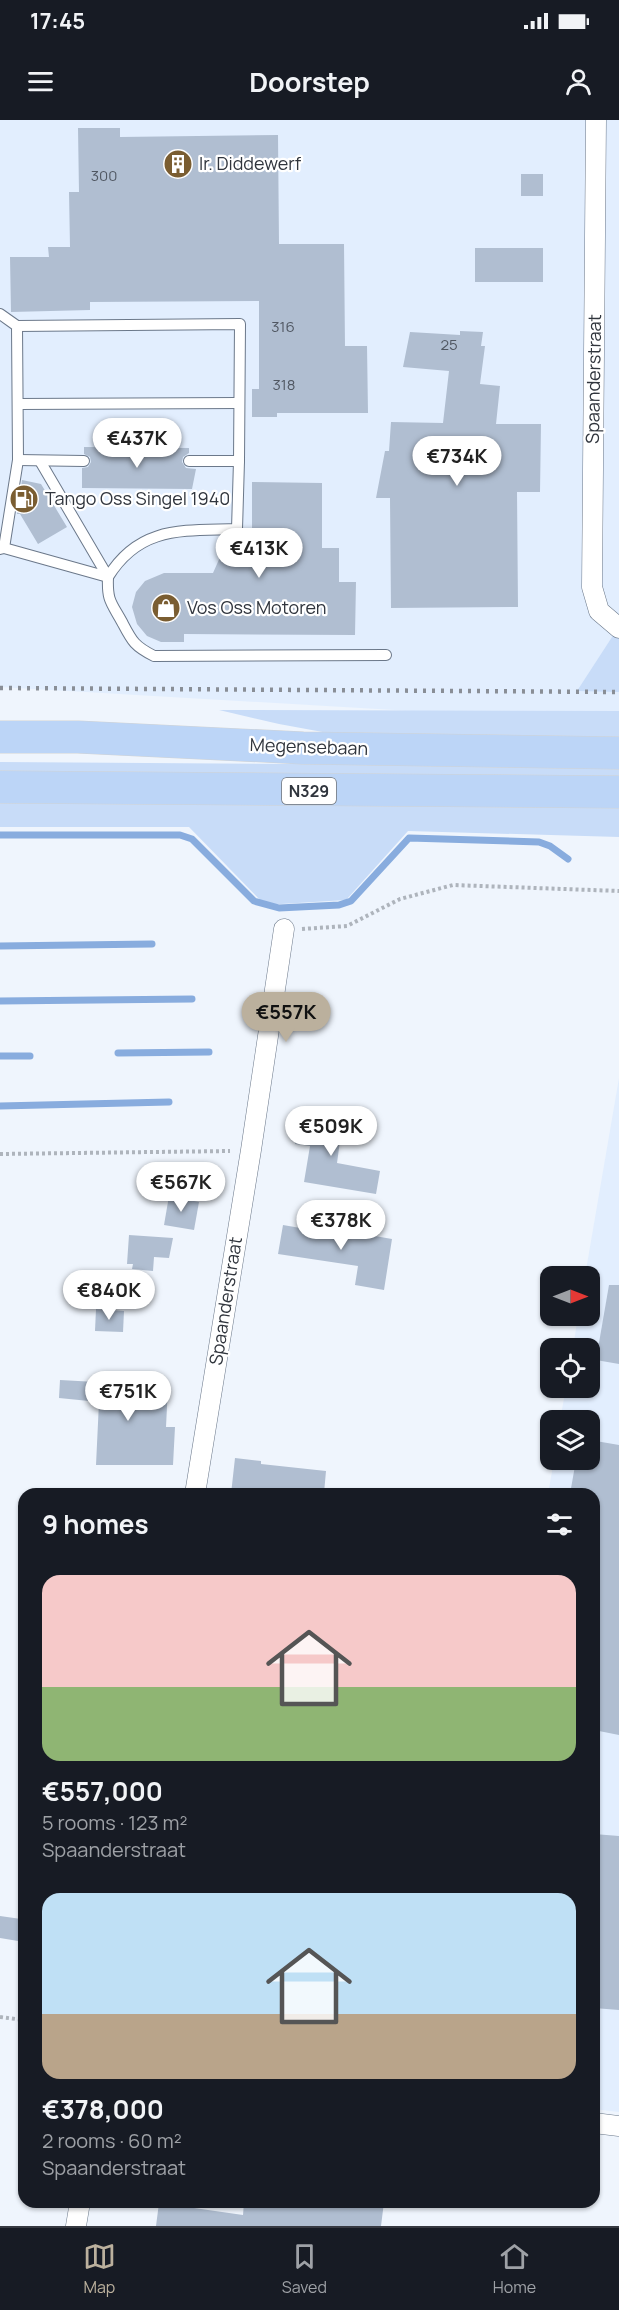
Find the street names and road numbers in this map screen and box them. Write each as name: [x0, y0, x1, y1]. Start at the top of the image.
street label: Spaanderstraat: [580, 314, 606, 444]
street label: Megensebaan: [249, 732, 369, 760]
road number: N329: [282, 778, 336, 804]
street label: Spaanderstraat: [203, 1235, 247, 1367]

